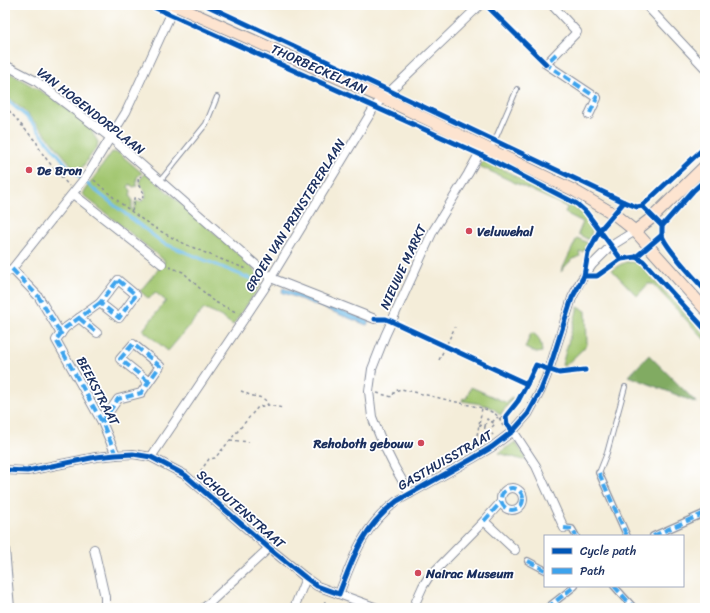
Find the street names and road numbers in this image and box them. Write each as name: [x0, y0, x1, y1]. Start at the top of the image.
street label: THORBECKELAAN: [267, 37, 371, 101]
street label: VAN HOGENDORPLAAN: [32, 61, 150, 161]
street label: GROEN VAN PRINSTERERLAAN: [238, 134, 352, 296]
street label: NIEUWE MARKT: [373, 219, 433, 313]
street label: BEEKSTRAAT: [70, 352, 127, 431]
street label: GASTHUISSTRAAT: [393, 423, 498, 497]
street label: SCHOUTENSTRAAT: [191, 464, 292, 555]

